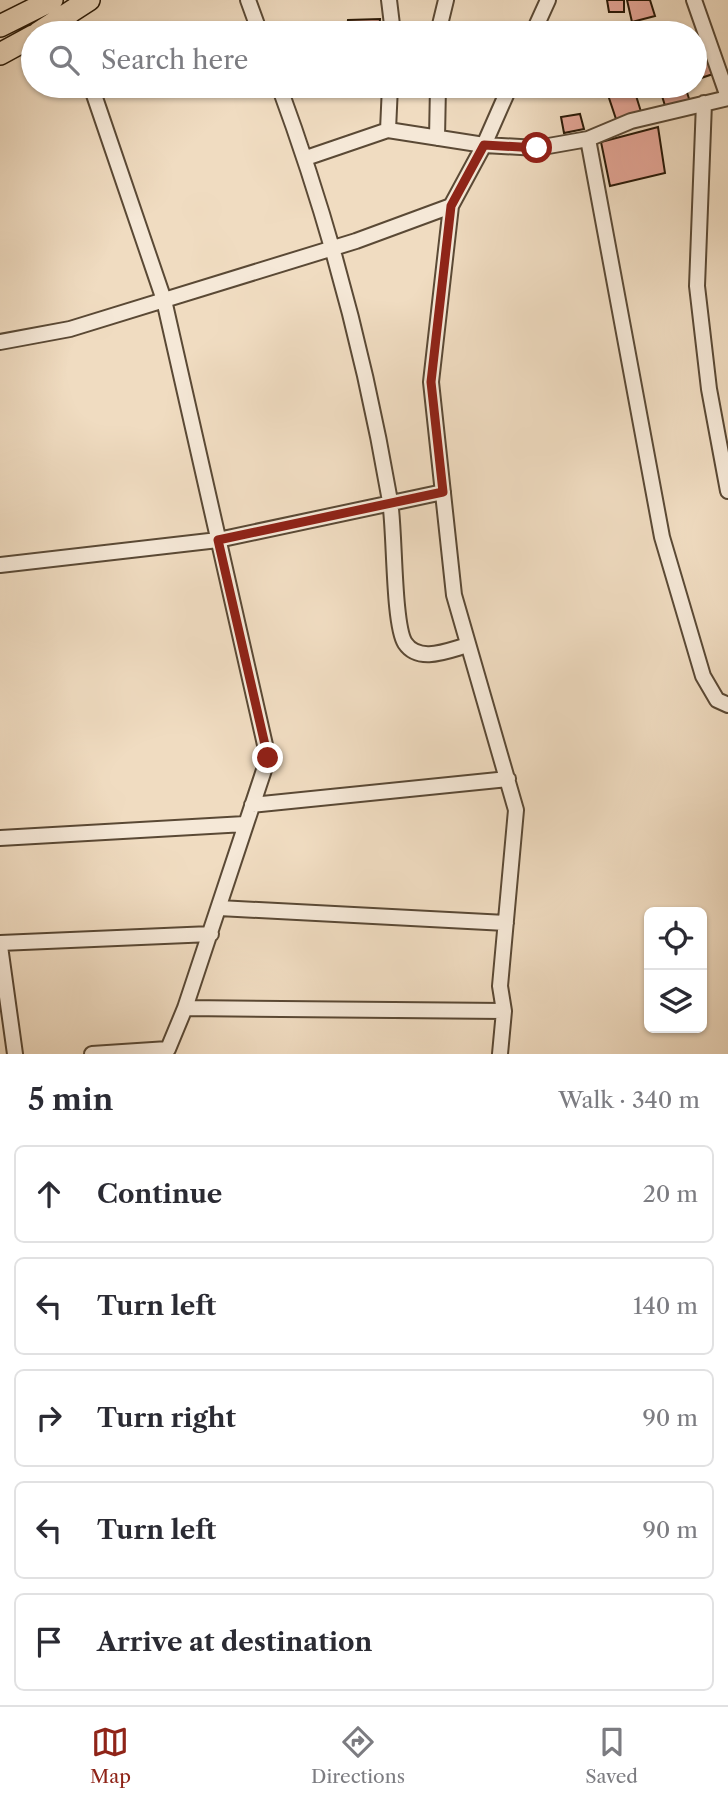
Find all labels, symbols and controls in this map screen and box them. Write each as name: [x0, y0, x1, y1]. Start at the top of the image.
search box: [21, 21, 707, 98]
icon: search: [45, 41, 83, 79]
text: Search here: [101, 44, 248, 76]
route start: [521, 132, 552, 163]
route end: [252, 742, 283, 773]
map controls: [644, 907, 707, 1033]
button: locate: [644, 907, 707, 970]
button: layers: [644, 970, 707, 1033]
text: 5 min: [28, 1081, 113, 1118]
text: Walk · 340 m: [558, 1086, 700, 1114]
icon: ahead: [30, 1175, 68, 1213]
text: Continue: [97, 1178, 222, 1210]
text: 20 m: [643, 1180, 698, 1208]
icon: left: [30, 1287, 68, 1325]
text: Turn left: [97, 1290, 216, 1322]
text: 140 m: [633, 1292, 698, 1320]
icon: right: [30, 1399, 68, 1437]
text: Turn right: [97, 1402, 236, 1434]
text: 90 m: [642, 1404, 698, 1432]
icon: left: [30, 1511, 68, 1549]
text: Turn left: [97, 1514, 216, 1546]
text: 90 m: [642, 1516, 698, 1544]
icon: arrive: [30, 1623, 68, 1661]
text: Arrive at destination: [97, 1626, 372, 1658]
tab: Map: [90, 1723, 131, 1788]
tab: Directions: [311, 1723, 405, 1788]
tab: Saved: [585, 1723, 638, 1788]

